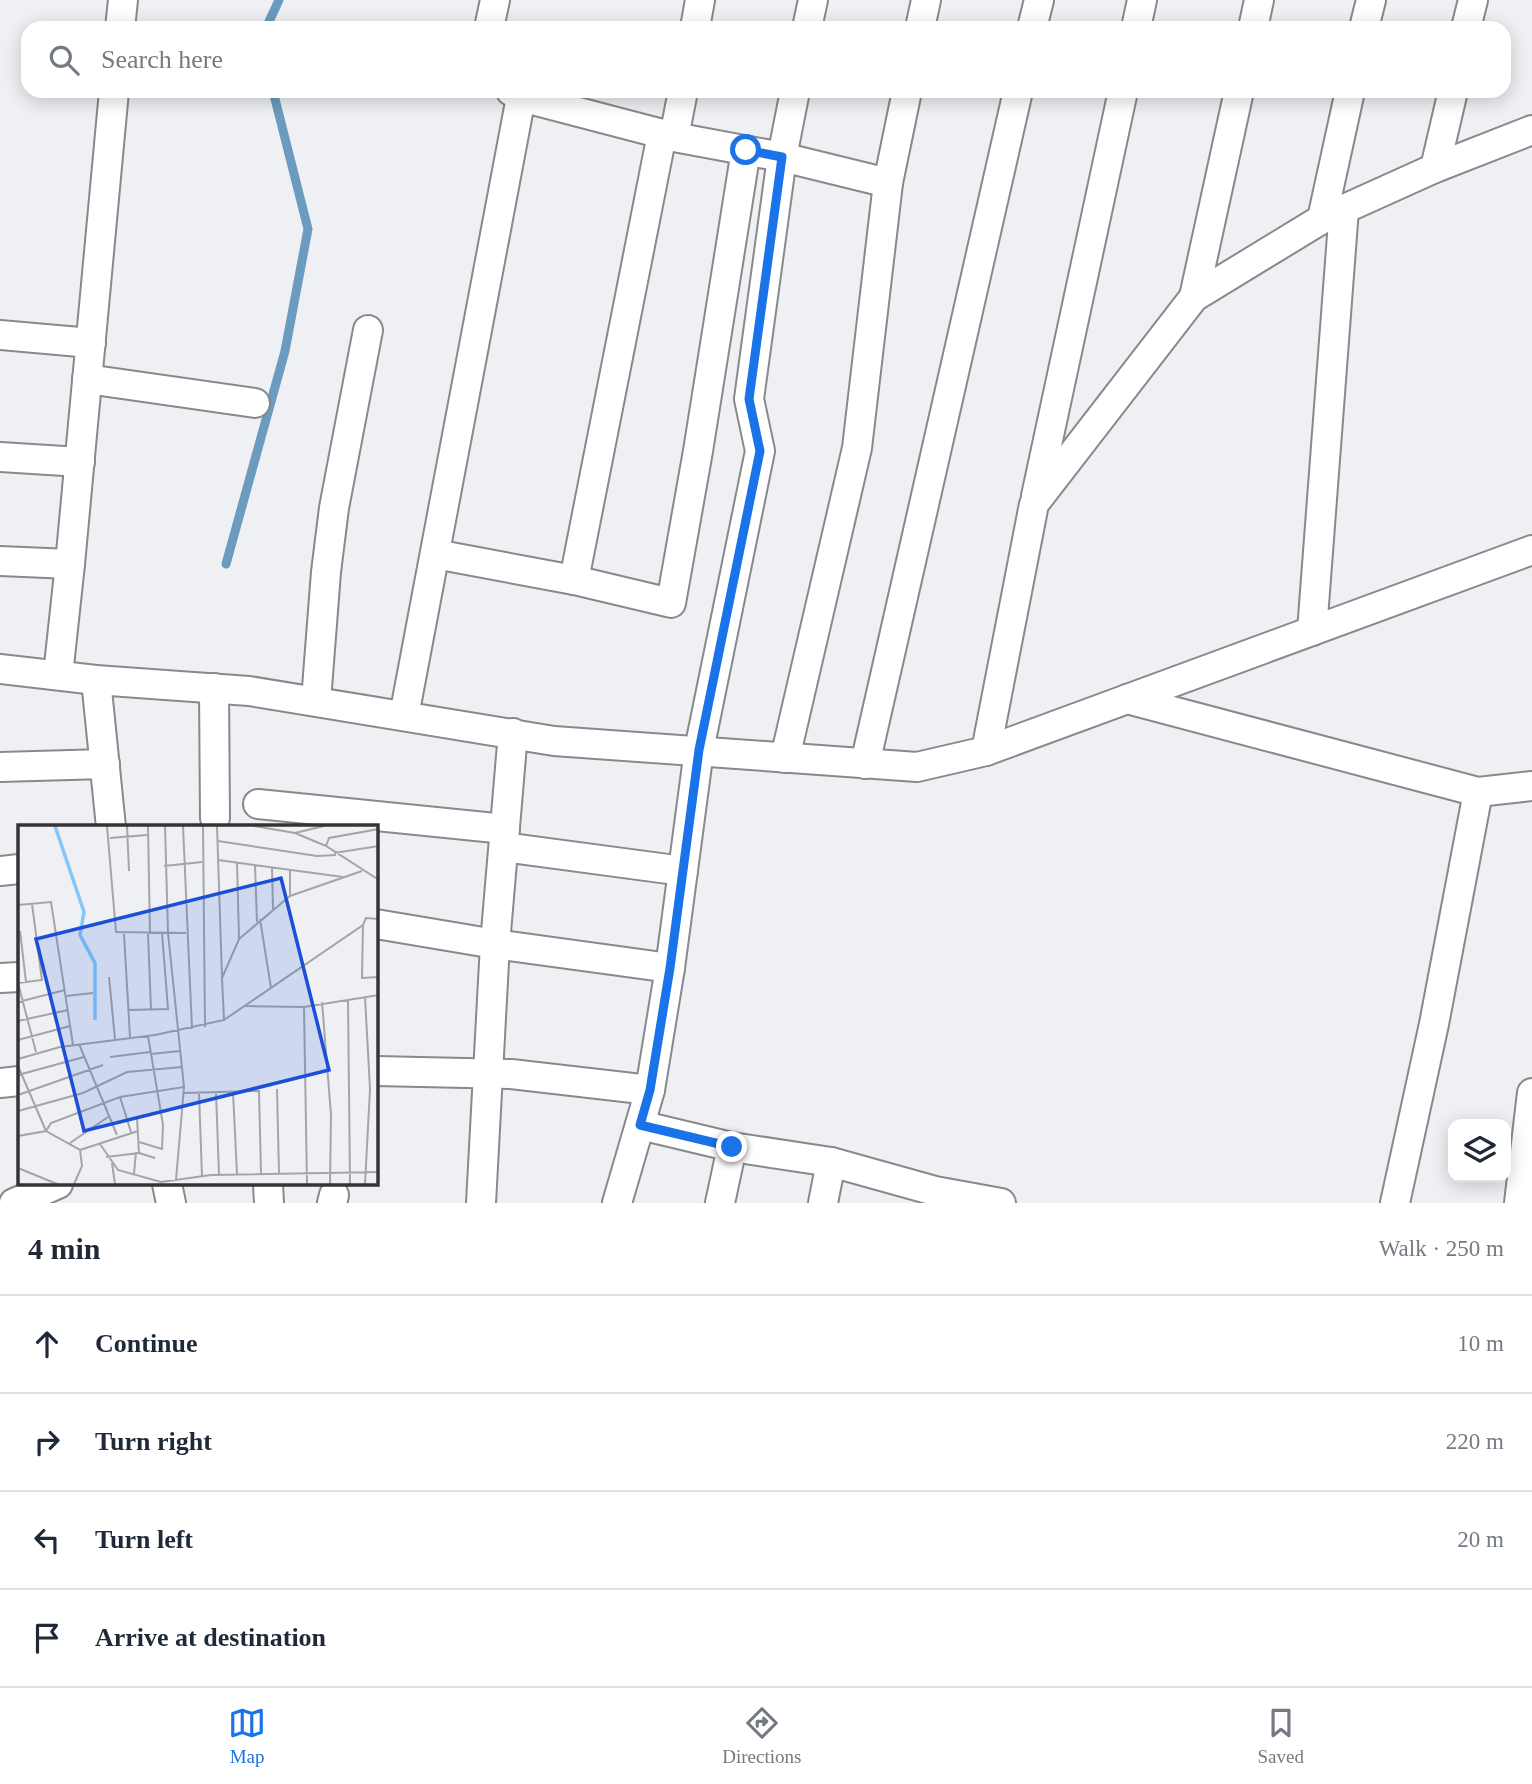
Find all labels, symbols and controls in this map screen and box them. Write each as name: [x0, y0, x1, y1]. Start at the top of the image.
search box: [21, 21, 1511, 98]
icon: search: [45, 41, 83, 79]
text: Search here: [101, 45, 223, 74]
route start: [730, 134, 761, 165]
inset map: [18, 825, 378, 1186]
map controls: [1448, 1119, 1511, 1182]
button: layers: [1448, 1119, 1511, 1182]
route end: [716, 1131, 747, 1162]
text: 4 min: [28, 1232, 101, 1265]
text: Walk · 250 m: [1379, 1236, 1504, 1261]
icon: ahead: [28, 1325, 66, 1363]
text: Continue: [95, 1329, 198, 1358]
text: 10 m: [1457, 1331, 1504, 1356]
icon: right: [28, 1423, 66, 1461]
text: Turn right: [95, 1427, 212, 1456]
text: 220 m: [1446, 1429, 1504, 1454]
icon: left: [28, 1521, 66, 1559]
text: Turn left: [95, 1525, 193, 1554]
text: 20 m: [1457, 1527, 1504, 1552]
icon: arrive: [28, 1619, 66, 1657]
text: Arrive at destination: [95, 1623, 326, 1652]
tab: Map: [228, 1704, 266, 1768]
tab: Directions: [722, 1704, 801, 1768]
tab: Saved: [1257, 1704, 1304, 1768]

